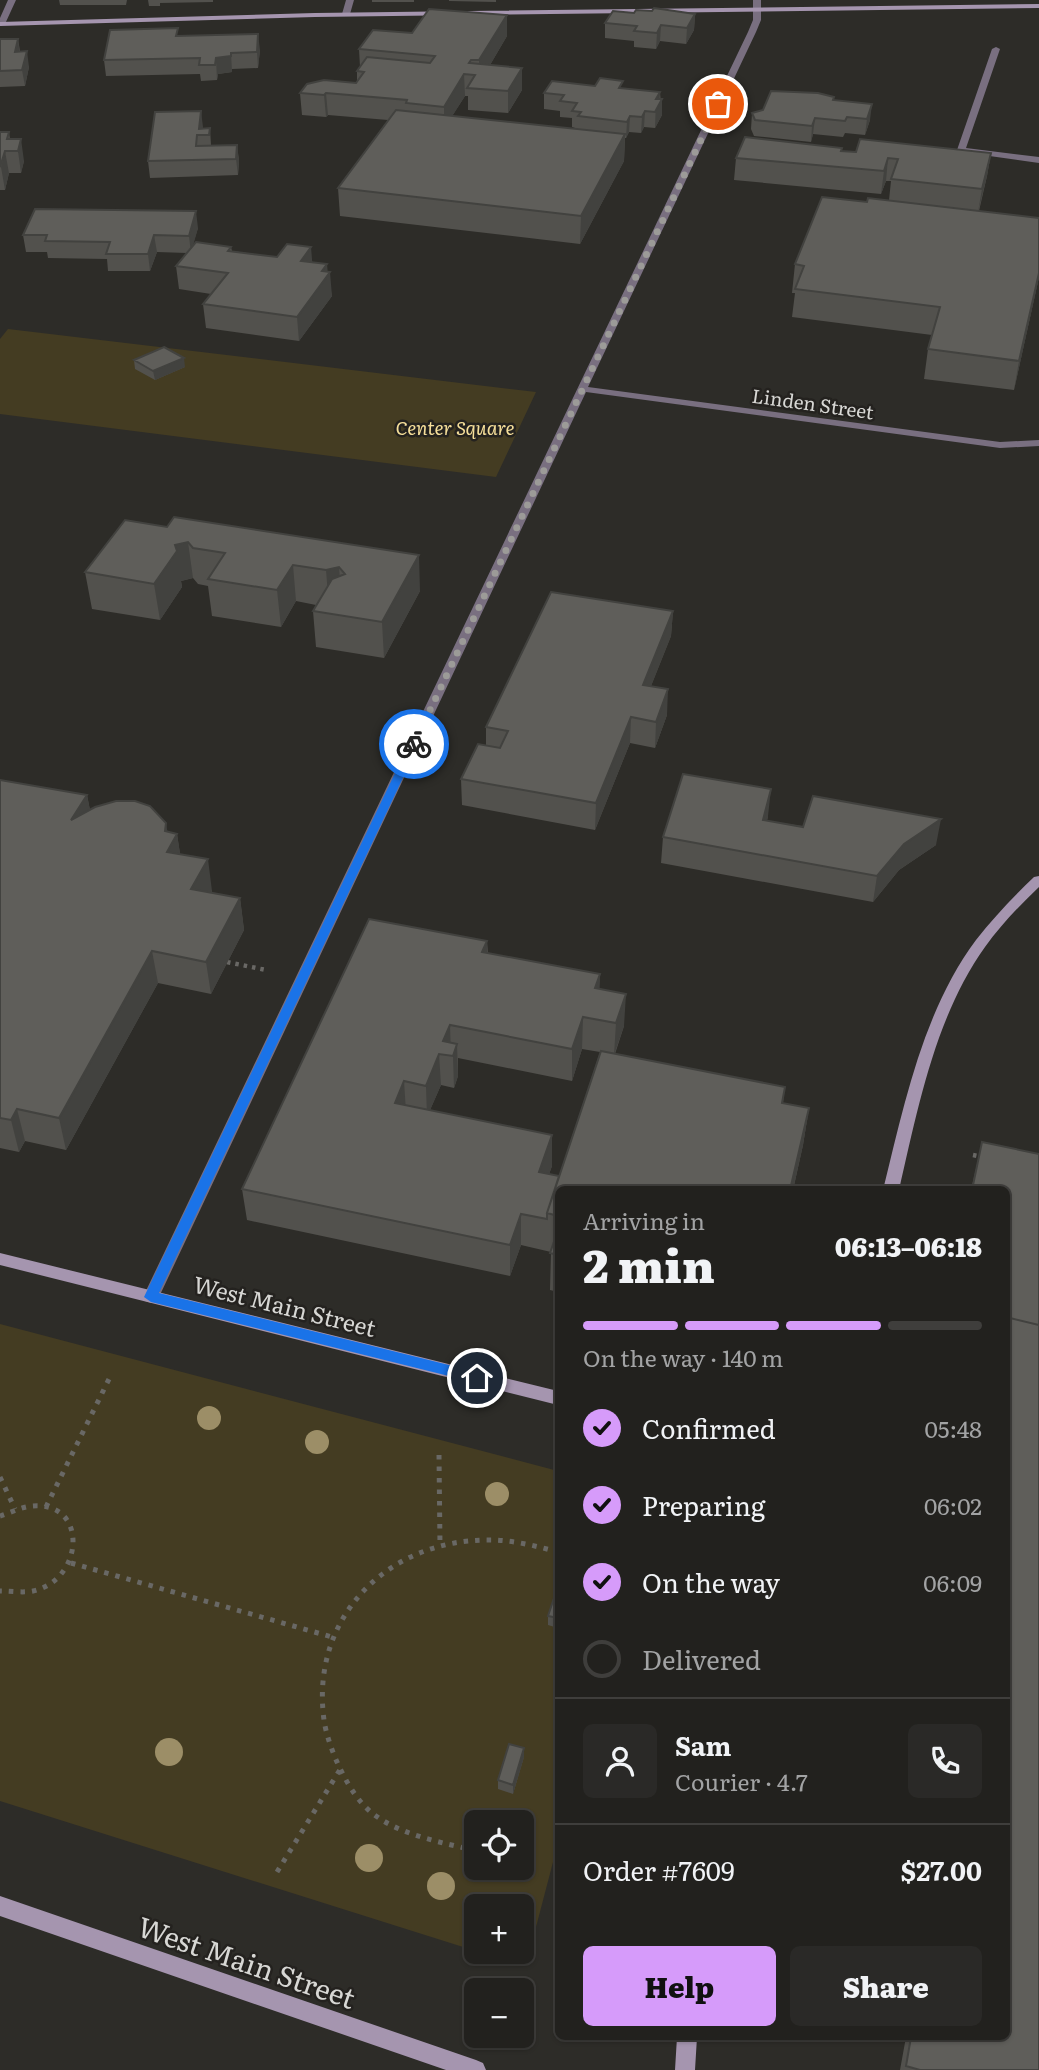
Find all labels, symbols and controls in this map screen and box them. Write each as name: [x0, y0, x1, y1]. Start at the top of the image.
pin: [688, 74, 748, 134]
icon: bag: [699, 85, 737, 123]
street label: Linden Street: [750, 381, 876, 425]
park label: Center Square: [395, 413, 515, 441]
courier: [379, 709, 449, 779]
icon: bike: [395, 725, 433, 763]
text: Arriving in: [583, 1203, 705, 1237]
text: 06:13–06:18: [835, 1226, 982, 1265]
text: 2 min: [583, 1229, 715, 1297]
street label: West Main Street: [190, 1266, 381, 1344]
text: On the way · 140 m: [583, 1340, 783, 1374]
pin: [447, 1348, 507, 1408]
icon: home: [458, 1359, 496, 1397]
text: Confirmed: [642, 1408, 776, 1447]
icon: check: [583, 1409, 621, 1447]
text: 05:48: [924, 1411, 982, 1445]
text: Preparing: [642, 1485, 765, 1524]
icon: check: [583, 1486, 621, 1524]
text: 06:02: [924, 1488, 982, 1522]
text: On the way: [642, 1562, 780, 1601]
icon: check: [583, 1563, 621, 1601]
text: 06:09: [923, 1565, 982, 1599]
text: Delivered: [642, 1639, 761, 1678]
button: person: [583, 1724, 657, 1798]
button: phone: [908, 1724, 982, 1798]
text: Sam: [675, 1725, 731, 1764]
text: Courier · 4.7: [675, 1764, 808, 1798]
map controls: [464, 1810, 534, 2048]
button: locate: [464, 1810, 534, 1880]
text: Order #7609: [583, 1850, 734, 1889]
text: $27.00: [901, 1850, 982, 1889]
button: +: [464, 1894, 534, 1964]
street label: West Main Street: [133, 1904, 362, 2018]
button: Help: [583, 1946, 776, 2026]
button: Share: [790, 1946, 982, 2026]
button: −: [464, 1978, 534, 2048]

